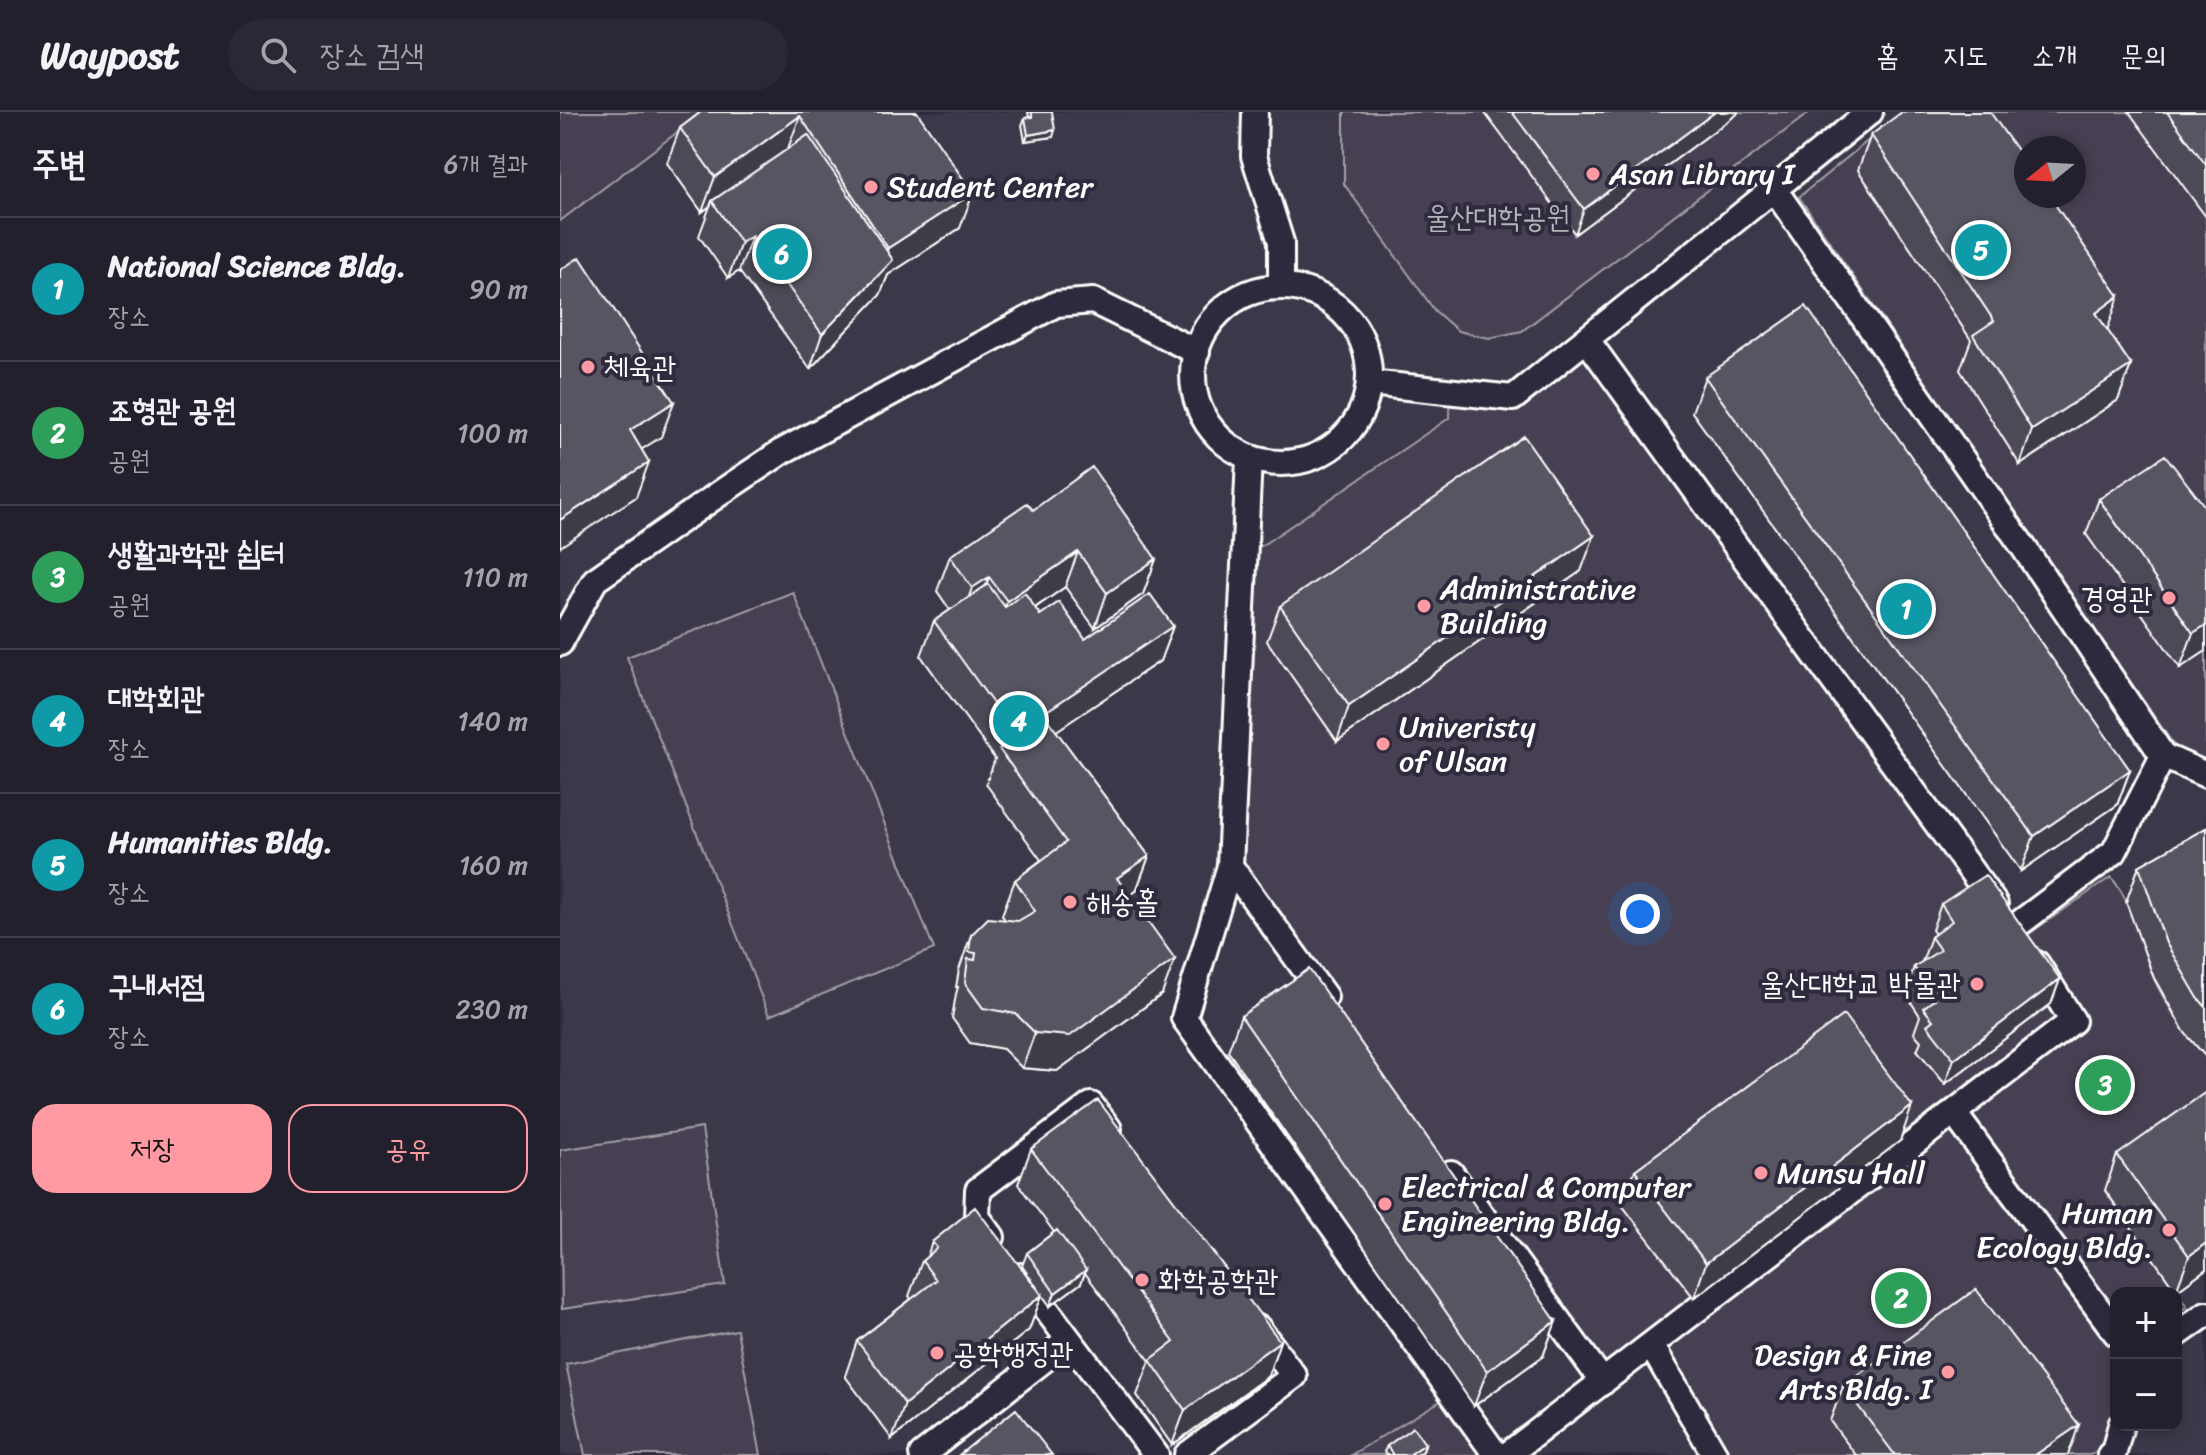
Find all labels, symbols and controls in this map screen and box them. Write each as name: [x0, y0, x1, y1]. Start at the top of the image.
search box: [228, 19, 788, 91]
text: Waypost: [40, 22, 180, 89]
text: 장소 검색: [320, 28, 424, 82]
text: 홈: [1876, 31, 1899, 80]
text: 지도: [1943, 31, 1988, 80]
text: 소개: [2032, 31, 2077, 80]
text: 문의: [2121, 31, 2166, 80]
icon: search: [256, 33, 300, 77]
text: 주변: [32, 134, 87, 194]
north arrow: [2014, 136, 2086, 208]
text: 6개 결과: [444, 141, 528, 187]
place label: Asan Library I: [1608, 147, 1796, 201]
place label: Student Center: [887, 160, 1094, 214]
marker: Asan Library I: [1584, 165, 1602, 183]
marker: Student Center: [862, 178, 880, 196]
park label: 울산대학공원: [1426, 190, 1570, 244]
pin: 5: [1955, 220, 2007, 280]
pin: 6: [756, 224, 808, 284]
text: National Science Bldg.: [108, 239, 406, 293]
text: 1: [52, 266, 64, 312]
text: 90 m: [469, 266, 528, 312]
text: 장소: [108, 293, 150, 339]
place label: 체육관: [604, 340, 676, 394]
marker: 체육관: [579, 358, 597, 376]
text: 조형관 공원: [108, 383, 237, 437]
text: 2: [50, 410, 66, 456]
text: 100 m: [457, 410, 528, 456]
text: 공원: [108, 437, 150, 483]
text: 생활과학관 쉼터: [108, 527, 285, 581]
text: 3: [51, 554, 65, 600]
text: 110 m: [463, 554, 528, 600]
place label: Administrative Building: [1439, 562, 1636, 650]
place label: 경영관: [2081, 571, 2153, 625]
pin: 1: [1880, 579, 1932, 639]
text: 공원: [108, 581, 150, 627]
marker: 경영관: [2160, 589, 2178, 607]
marker: Administrative Building: [1415, 597, 1433, 615]
text: 대학회관: [108, 671, 205, 725]
pin: 4: [993, 691, 1045, 751]
text: 4: [50, 698, 66, 744]
text: 140 m: [457, 698, 528, 744]
place label: Univeristy of Ulsan: [1399, 700, 1536, 788]
text: 장소: [108, 725, 150, 771]
marker: Univeristy of Ulsan: [1374, 735, 1392, 753]
text: Humanities Bldg.: [108, 815, 333, 869]
text: 5: [50, 842, 66, 888]
text: 160 m: [459, 842, 528, 888]
text: 장소: [108, 869, 150, 915]
place label: 해송홀: [1086, 875, 1158, 929]
marker: 해송홀: [1061, 893, 1079, 911]
your location: [1620, 894, 1660, 934]
place label: 울산대학교 박물관: [1760, 957, 1961, 1011]
text: 구내서점: [108, 959, 205, 1013]
marker: 울산대학교 박물관: [1968, 975, 1986, 993]
text: 6: [51, 986, 65, 1032]
text: 230 m: [456, 986, 528, 1032]
text: 장소: [108, 1013, 150, 1059]
pin: 3: [2079, 1055, 2131, 1115]
button: 저장: [32, 1104, 272, 1193]
button: 공유: [288, 1104, 528, 1193]
place label: Munsu Hall: [1777, 1146, 1926, 1200]
place label: Electrical & Computer Engineering Bldg.: [1401, 1160, 1692, 1248]
marker: Munsu Hall: [1752, 1164, 1770, 1182]
place label: Human Ecology Bldg.: [1976, 1186, 2153, 1274]
marker: Electrical & Computer Engineering Bldg.: [1376, 1195, 1394, 1213]
marker: Human Ecology Bldg.: [2160, 1221, 2178, 1239]
place label: 화학공학관: [1158, 1253, 1279, 1307]
pin: 2: [1875, 1268, 1927, 1328]
marker: 화학공학관: [1133, 1271, 1151, 1289]
map controls: [2110, 1287, 2182, 1431]
button: +: [2110, 1287, 2182, 1359]
place label: 공학행정관: [953, 1326, 1074, 1380]
place label: Design & Fine Arts Bldg. I: [1754, 1328, 1934, 1416]
marker: 공학행정관: [928, 1344, 946, 1362]
button: −: [2110, 1359, 2182, 1431]
marker: Design & Fine Arts Bldg. I: [1939, 1363, 1957, 1381]

